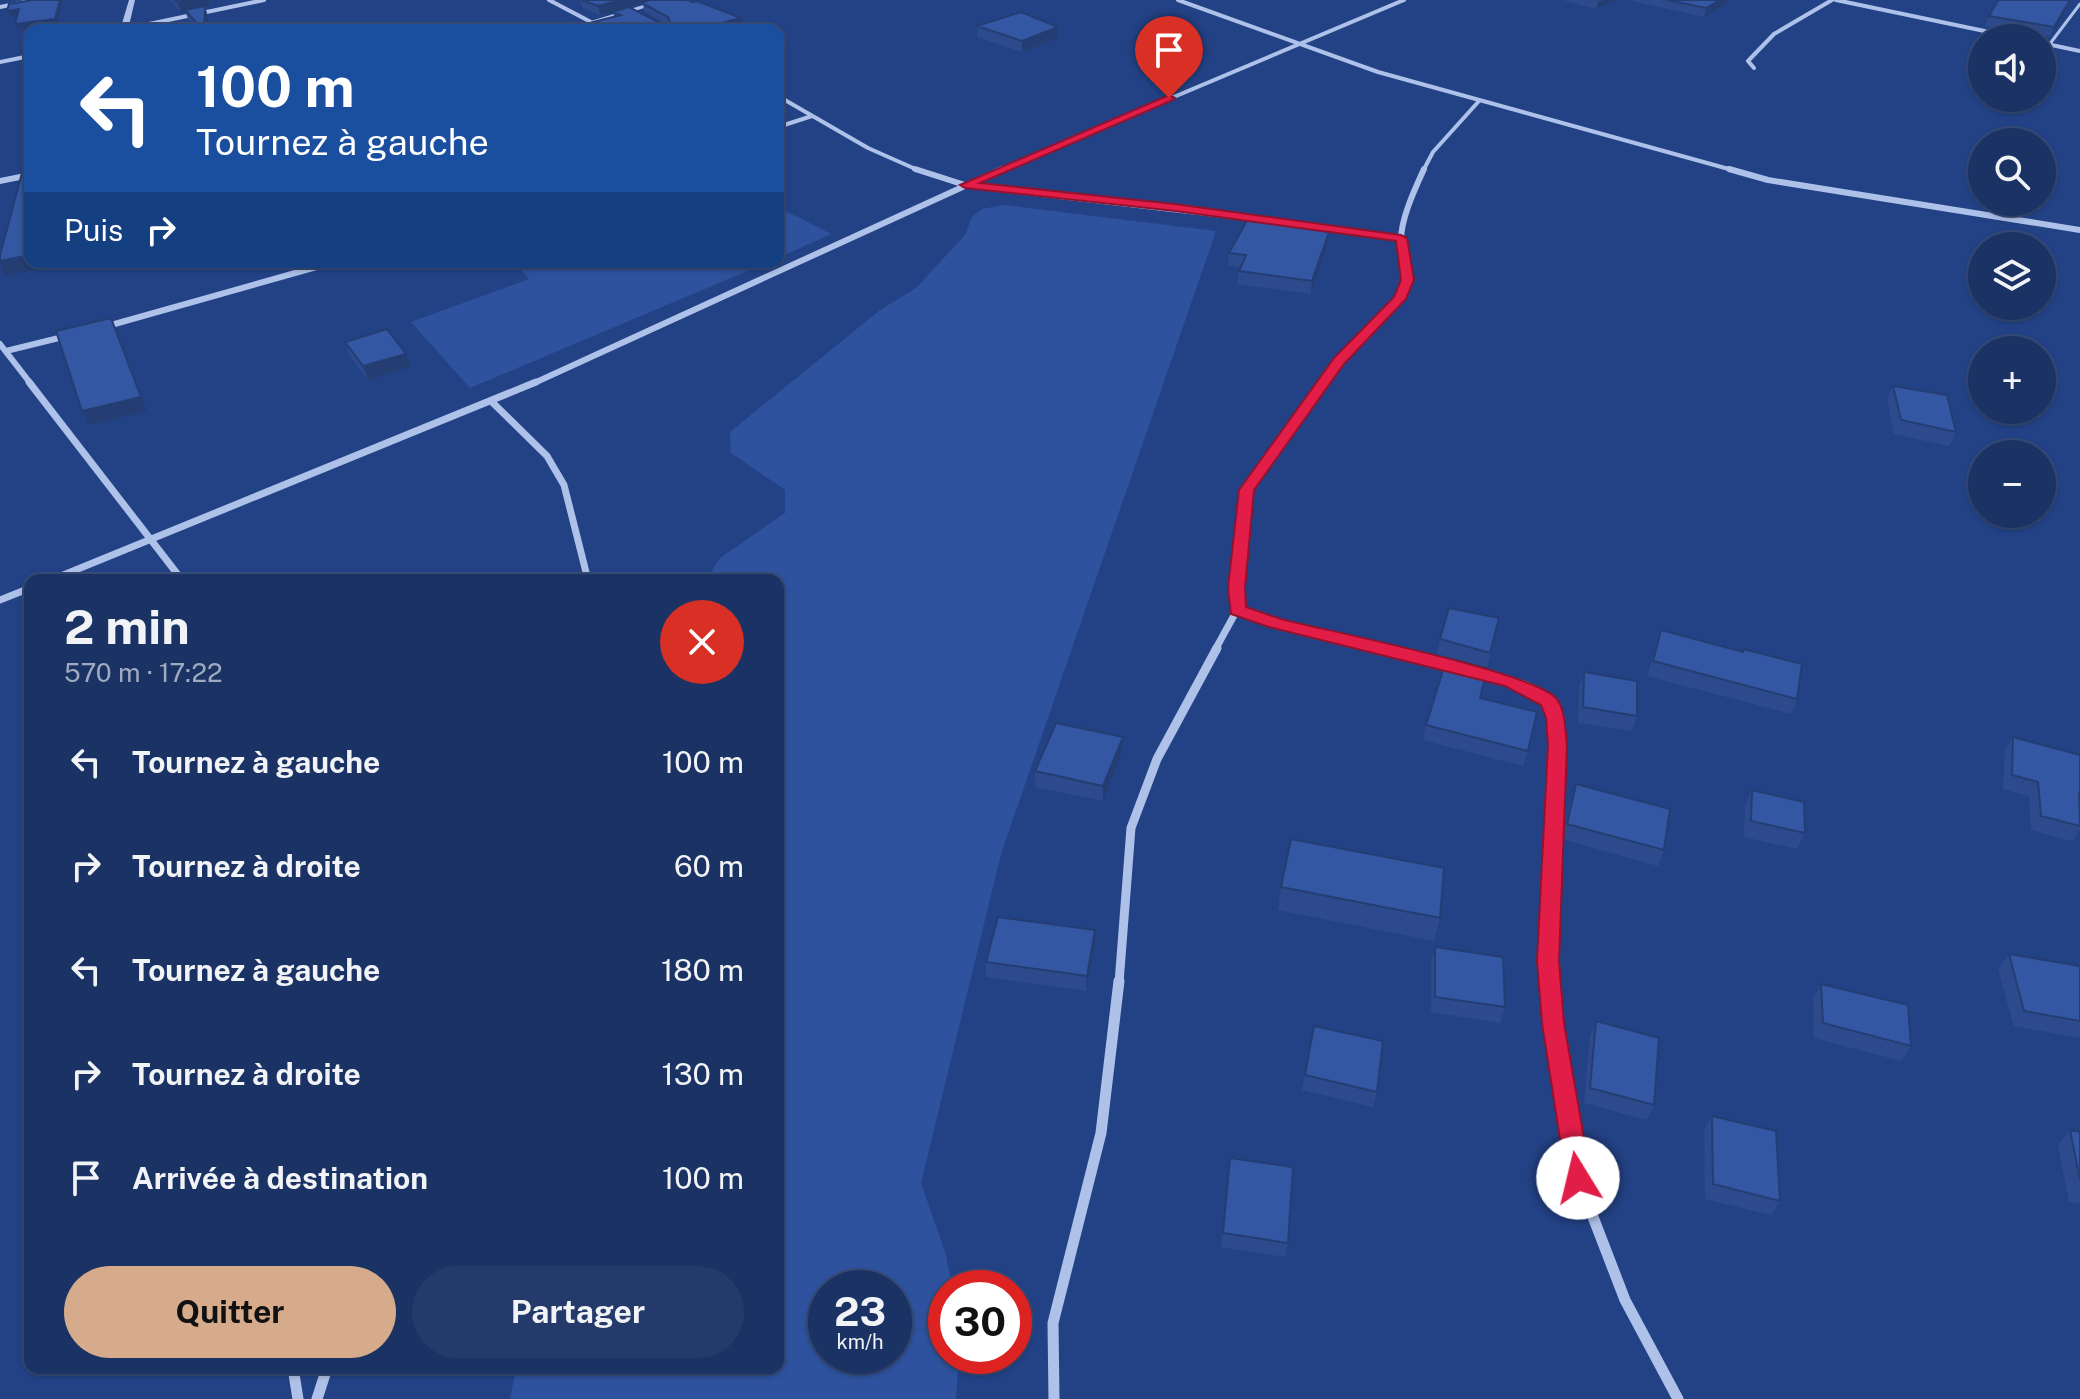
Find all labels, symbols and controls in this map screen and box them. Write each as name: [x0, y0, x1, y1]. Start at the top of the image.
pin: [1135, 16, 1203, 98]
map controls: [1968, 24, 2056, 528]
button: sound: [1968, 24, 2056, 112]
icon: arrive: [1147, 28, 1191, 72]
text: 100 m: [196, 54, 355, 120]
icon: left: [64, 56, 168, 160]
text: Tournez à gauche: [196, 121, 489, 163]
button: search: [1968, 128, 2056, 216]
icon: right: [139, 208, 183, 252]
text: Puis: [64, 212, 123, 248]
button: layers: [1968, 232, 2056, 320]
button: +: [1968, 336, 2056, 424]
button: −: [1968, 440, 2056, 528]
text: 2 min: [64, 598, 190, 655]
button: close: [660, 600, 744, 684]
text: 570 m · 17:22: [64, 657, 222, 688]
icon: left: [64, 740, 108, 784]
text: Tournez à gauche: [132, 744, 380, 780]
text: 100 m: [662, 744, 744, 780]
icon: right: [64, 844, 108, 888]
text: Tournez à droite: [132, 848, 361, 884]
text: 60 m: [674, 848, 744, 884]
icon: left: [64, 948, 108, 992]
text: Tournez à gauche: [132, 952, 380, 988]
text: 180 m: [661, 952, 744, 988]
icon: right: [64, 1052, 108, 1096]
text: Tournez à droite: [132, 1056, 361, 1092]
text: 130 m: [661, 1056, 744, 1092]
position arrow: [1536, 1136, 1620, 1220]
icon: arrive: [64, 1156, 108, 1200]
text: Arrivée à destination: [132, 1160, 428, 1196]
text: 100 m: [662, 1160, 744, 1196]
button: Quitter: [64, 1266, 396, 1358]
button: Partager: [412, 1266, 744, 1358]
speed limit sign: 30: [928, 1270, 1032, 1374]
text: 23: [834, 1288, 886, 1335]
text: km/h: [836, 1330, 884, 1354]

